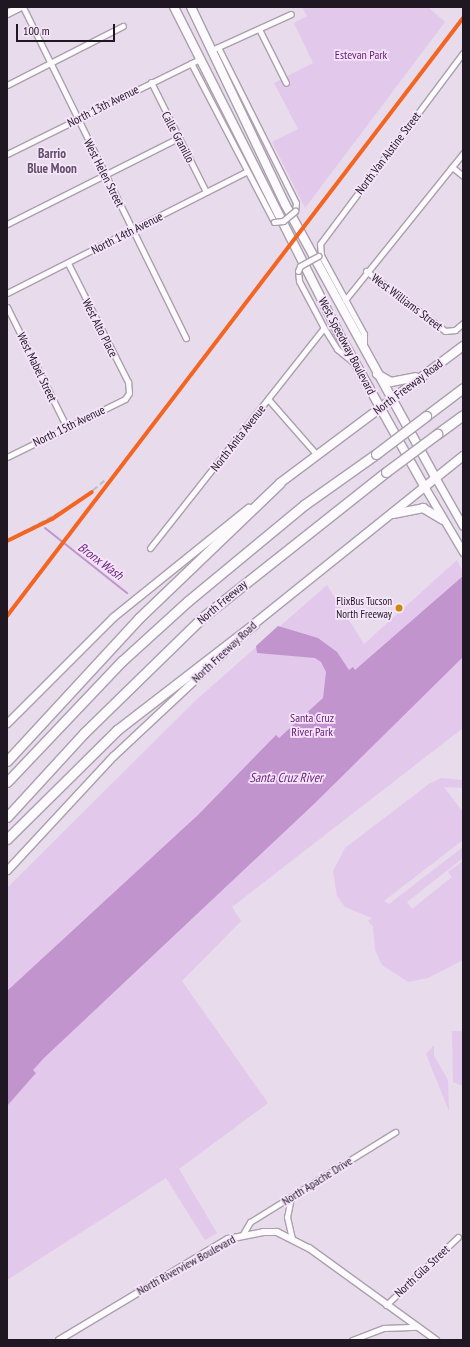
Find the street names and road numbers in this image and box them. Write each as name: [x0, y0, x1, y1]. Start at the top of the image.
street label: North 13th Avenue: [65, 82, 141, 130]
street label: Calle Granillo: [159, 109, 197, 165]
street label: North Van Alstine Street: [352, 109, 424, 197]
street label: West Helen Street: [81, 137, 127, 209]
street label: North 14th Avenue: [89, 209, 165, 257]
street label: West Williams Street: [369, 271, 445, 333]
street label: West Speedway Boulevard: [315, 295, 379, 397]
street label: West Alto Place: [79, 296, 121, 360]
street label: West Mabel Street: [14, 330, 60, 404]
street label: North Freeway Road: [370, 356, 446, 418]
street label: North 15th Avenue: [31, 402, 107, 450]
street label: North Anita Avenue: [207, 402, 269, 474]
street label: North Freeway: [194, 577, 250, 627]
street label: North Freeway Road: [188, 618, 260, 686]
street label: North Apache Drive: [279, 1153, 355, 1209]
street label: North Riverview Boulevard: [134, 1232, 238, 1298]
street label: North Gila Street: [392, 1242, 452, 1300]

